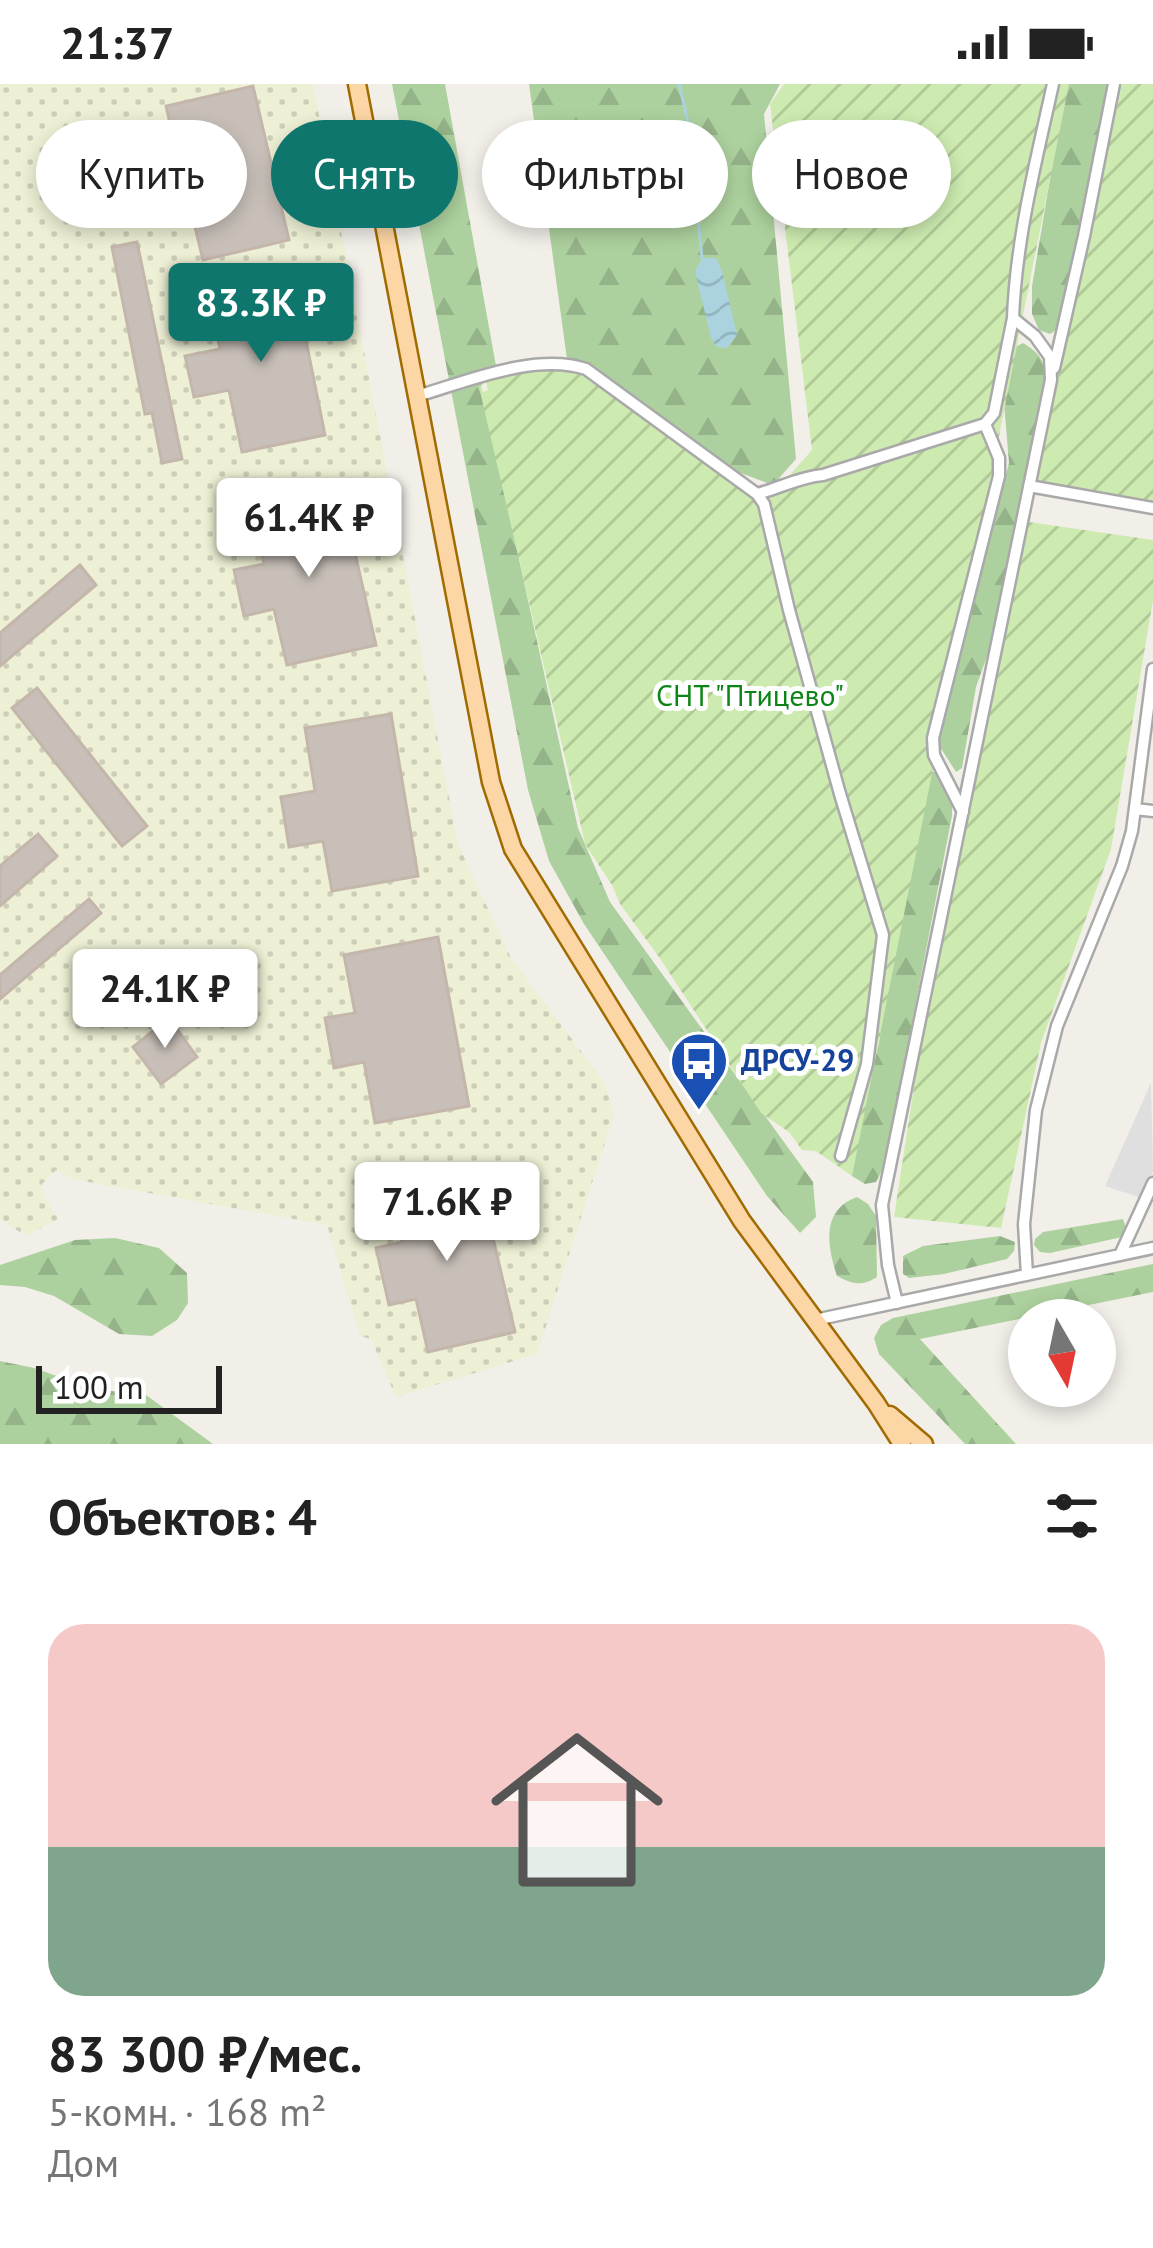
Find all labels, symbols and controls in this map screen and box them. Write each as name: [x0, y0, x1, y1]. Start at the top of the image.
text: 21:37: [60, 13, 174, 71]
chip: Купить: [36, 120, 247, 228]
chip: Снять: [271, 120, 458, 228]
chip: Фильтры: [482, 120, 728, 228]
chip: Новое: [752, 120, 951, 228]
pin: 83.3K ₽: [150, 263, 372, 365]
text: 83.3K ₽: [196, 276, 326, 327]
pin: 61.4K ₽: [198, 478, 420, 580]
text: 61.4K ₽: [244, 491, 374, 542]
park label: СНТ "Птицево": [656, 675, 844, 714]
pin: 24.1K ₽: [54, 949, 276, 1051]
text: 24.1K ₽: [100, 962, 230, 1013]
bus stop icon: ДРСУ-29: [668, 1030, 730, 1112]
place label: ДРСУ-29: [741, 1040, 854, 1079]
pin: 71.6K ₽: [336, 1162, 558, 1264]
text: 71.6K ₽: [382, 1175, 512, 1226]
north arrow: [1008, 1299, 1116, 1407]
map controls: [1008, 1299, 1116, 1407]
scale bar: [36, 1360, 222, 1413]
text: 100 m: [54, 1365, 144, 1408]
text: Объектов: 4: [48, 1483, 317, 1549]
icon: filters: [1039, 1483, 1105, 1549]
icon: home: [469, 1702, 685, 1918]
text: 83 300 ₽/мес.: [48, 2020, 362, 2086]
text: 5-комн. · 168 m²: [48, 2086, 326, 2137]
text: Дом: [48, 2137, 119, 2188]

